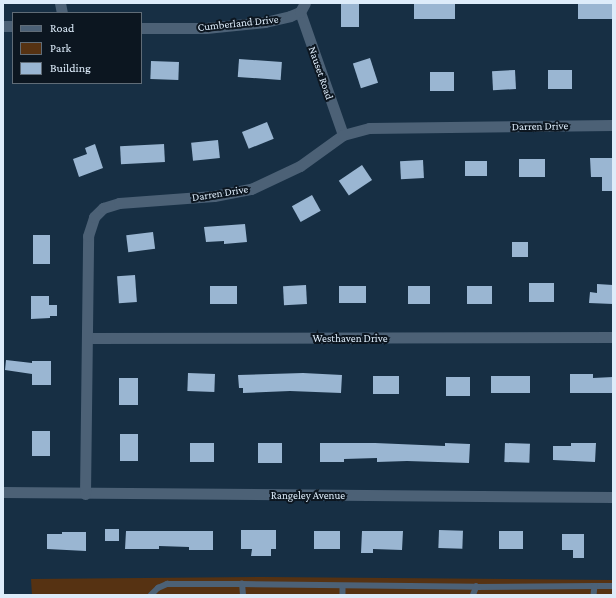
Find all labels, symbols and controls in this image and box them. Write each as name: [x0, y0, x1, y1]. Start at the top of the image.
legend: [12, 12, 142, 84]
street label: Cumberland Drive: [197, 12, 279, 34]
text: Road: [50, 21, 74, 35]
text: Park: [50, 41, 71, 55]
street label: Nauset Road: [306, 45, 336, 101]
text: Building: [50, 61, 91, 75]
street label: Darren Drive: [512, 119, 568, 133]
street label: Darren Drive: [191, 182, 249, 204]
street label: Westhaven Drive: [312, 331, 388, 345]
street label: Rangeley Avenue: [271, 488, 345, 502]

